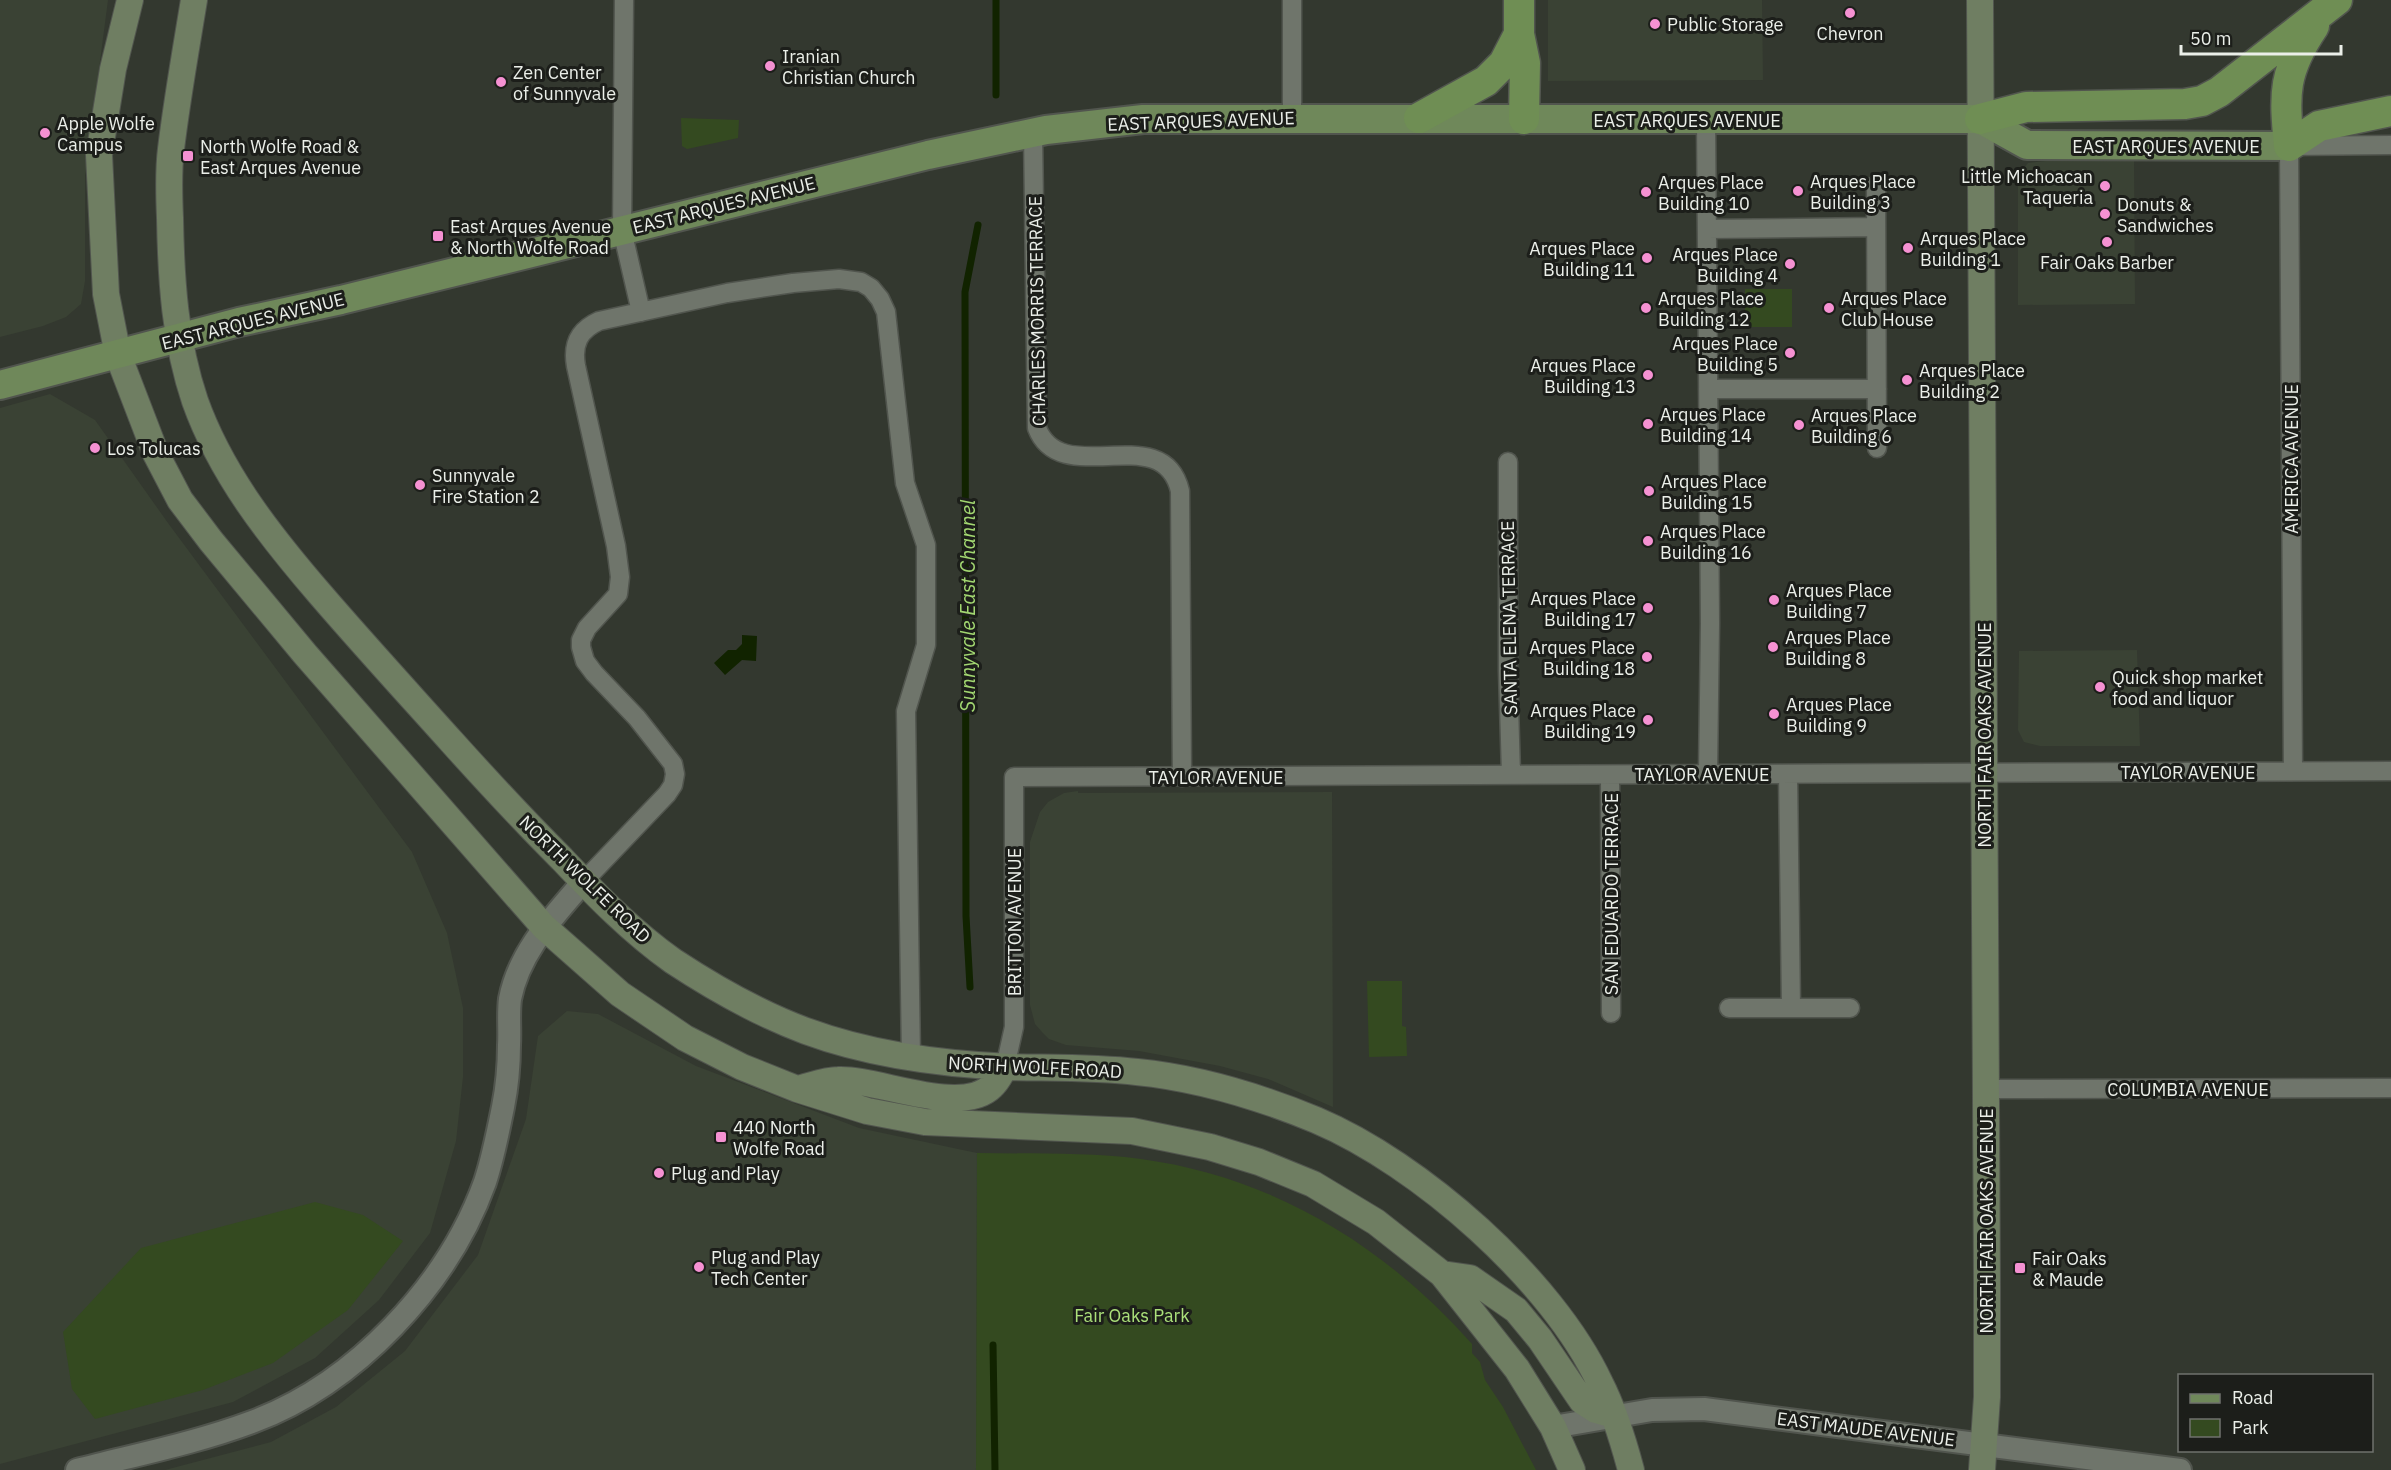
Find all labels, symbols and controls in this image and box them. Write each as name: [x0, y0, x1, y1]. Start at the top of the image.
marker: Chevron: [1843, 6, 1857, 20]
place label: Public Storage: [1667, 13, 1784, 36]
marker: Public Storage: [1648, 17, 1662, 31]
scale bar: [2181, 18, 2342, 56]
place label: Chevron: [1817, 22, 1883, 45]
text: 50 m: [2190, 27, 2232, 50]
place label: Iranian Christian Church: [782, 45, 915, 89]
marker: Iranian Christian Church: [763, 59, 777, 73]
place label: Zen Center of Sunnyvale: [513, 61, 616, 105]
marker: Zen Center of Sunnyvale: [494, 75, 508, 89]
street label: EAST ARQUES AVENUE: [1107, 106, 1295, 136]
street label: EAST ARQUES AVENUE: [1593, 109, 1781, 132]
place label: Apple Wolfe Campus: [57, 112, 155, 156]
marker: Apple Wolfe Campus: [38, 126, 52, 140]
place label: North Wolfe Road & East Arques Avenue: [200, 135, 361, 179]
street label: EAST ARQUES AVENUE: [2072, 135, 2260, 158]
marker: North Wolfe Road & East Arques Avenue: [181, 149, 195, 163]
place label: Little Michoacan Taqueria: [1961, 165, 2093, 209]
place label: Arques Place Building 3: [1810, 170, 1916, 214]
street label: EAST ARQUES AVENUE: [630, 171, 818, 239]
place label: Arques Place Building 10: [1658, 171, 1764, 215]
marker: Little Michoacan Taqueria: [2098, 179, 2112, 193]
marker: Arques Place Building 3: [1791, 184, 1805, 198]
marker: Arques Place Building 10: [1639, 185, 1653, 199]
place label: Donuts & Sandwiches: [2117, 193, 2214, 237]
street label: CHARLES MORRIS TERRACE: [1023, 196, 1051, 426]
marker: Donuts & Sandwiches: [2098, 207, 2112, 221]
place label: East Arques Avenue & North Wolfe Road: [450, 215, 611, 259]
place label: Arques Place Building 1: [1920, 227, 2026, 271]
marker: East Arques Avenue & North Wolfe Road: [431, 229, 445, 243]
marker: Fair Oaks Barber: [2100, 235, 2114, 249]
place label: Arques Place Building 11: [1529, 237, 1635, 281]
marker: Arques Place Building 1: [1901, 241, 1915, 255]
place label: Arques Place Building 4: [1672, 243, 1778, 287]
marker: Arques Place Building 11: [1640, 251, 1654, 265]
place label: Fair Oaks Barber: [2040, 251, 2174, 274]
marker: Arques Place Building 4: [1783, 257, 1797, 271]
street label: EAST ARQUES AVENUE: [159, 287, 347, 355]
place label: Arques Place Building 12: [1658, 287, 1764, 331]
place label: Arques Place Club House: [1841, 287, 1947, 331]
marker: Arques Place Building 12: [1639, 301, 1653, 315]
marker: Arques Place Club House: [1822, 301, 1836, 315]
place label: Arques Place Building 5: [1672, 332, 1778, 376]
marker: Arques Place Building 5: [1783, 346, 1797, 360]
place label: Arques Place Building 13: [1530, 354, 1636, 398]
place label: Arques Place Building 2: [1919, 359, 2025, 403]
marker: Arques Place Building 13: [1641, 368, 1655, 382]
marker: Arques Place Building 2: [1900, 373, 1914, 387]
street label: AMERICA AVENUE: [2280, 384, 2303, 534]
place label: Arques Place Building 14: [1660, 403, 1766, 447]
place label: Arques Place Building 6: [1811, 404, 1917, 448]
marker: Arques Place Building 14: [1641, 417, 1655, 431]
marker: Arques Place Building 6: [1792, 418, 1806, 432]
place label: Los Tolucas: [107, 437, 201, 460]
marker: Los Tolucas: [88, 441, 102, 455]
place label: Sunnyvale Fire Station 2: [432, 464, 540, 508]
place label: Arques Place Building 15: [1661, 470, 1767, 514]
marker: Sunnyvale Fire Station 2: [413, 478, 427, 492]
marker: Arques Place Building 15: [1642, 484, 1656, 498]
water label: Sunnyvale East Channel: [954, 499, 981, 712]
street label: SANTA ELENA TERRACE: [1496, 520, 1522, 716]
place label: Arques Place Building 16: [1660, 520, 1766, 564]
marker: Arques Place Building 16: [1641, 534, 1655, 548]
place label: Arques Place Building 7: [1786, 579, 1892, 623]
place label: Arques Place Building 17: [1530, 587, 1636, 631]
marker: Arques Place Building 7: [1767, 593, 1781, 607]
marker: Arques Place Building 17: [1641, 601, 1655, 615]
street label: NORTH FAIR OAKS AVENUE: [1973, 622, 1996, 848]
place label: Arques Place Building 8: [1785, 626, 1891, 670]
place label: Arques Place Building 18: [1529, 636, 1635, 680]
marker: Arques Place Building 8: [1766, 640, 1780, 654]
marker: Arques Place Building 18: [1640, 650, 1654, 664]
place label: Quick shop market food and liquor: [2112, 666, 2263, 710]
marker: Quick shop market food and liquor: [2093, 680, 2107, 694]
place label: Arques Place Building 9: [1786, 693, 1892, 737]
place label: Arques Place Building 19: [1530, 699, 1636, 743]
marker: Arques Place Building 9: [1767, 707, 1781, 721]
marker: Arques Place Building 19: [1641, 713, 1655, 727]
street label: TAYLOR AVENUE: [2120, 761, 2256, 784]
street label: TAYLOR AVENUE: [1634, 763, 1770, 786]
street label: TAYLOR AVENUE: [1148, 766, 1284, 789]
street label: SAN EDUARDO TERRACE: [1600, 793, 1623, 995]
street label: NORTH WOLFE ROAD: [514, 810, 656, 948]
street label: BRITTON AVENUE: [1003, 848, 1026, 996]
street label: NORTH WOLFE ROAD: [948, 1051, 1122, 1083]
street label: COLUMBIA AVENUE: [2107, 1078, 2269, 1101]
street label: NORTH FAIR OAKS AVENUE: [1975, 1108, 1998, 1334]
place label: 440 North Wolfe Road: [733, 1116, 825, 1160]
marker: 440 North Wolfe Road: [714, 1130, 728, 1144]
place label: Plug and Play: [671, 1162, 780, 1185]
marker: Plug and Play: [652, 1166, 666, 1180]
place label: Plug and Play Tech Center: [711, 1246, 820, 1290]
place label: Fair Oaks & Maude: [2032, 1247, 2107, 1291]
marker: Plug and Play Tech Center: [692, 1260, 706, 1274]
marker: Fair Oaks & Maude: [2013, 1261, 2027, 1275]
park label: Fair Oaks Park: [1074, 1304, 1190, 1327]
legend: [2178, 1374, 2373, 1452]
text: Road: [2232, 1386, 2273, 1409]
street label: EAST MAUDE AVENUE: [1776, 1407, 1956, 1451]
text: Park: [2232, 1416, 2269, 1439]

